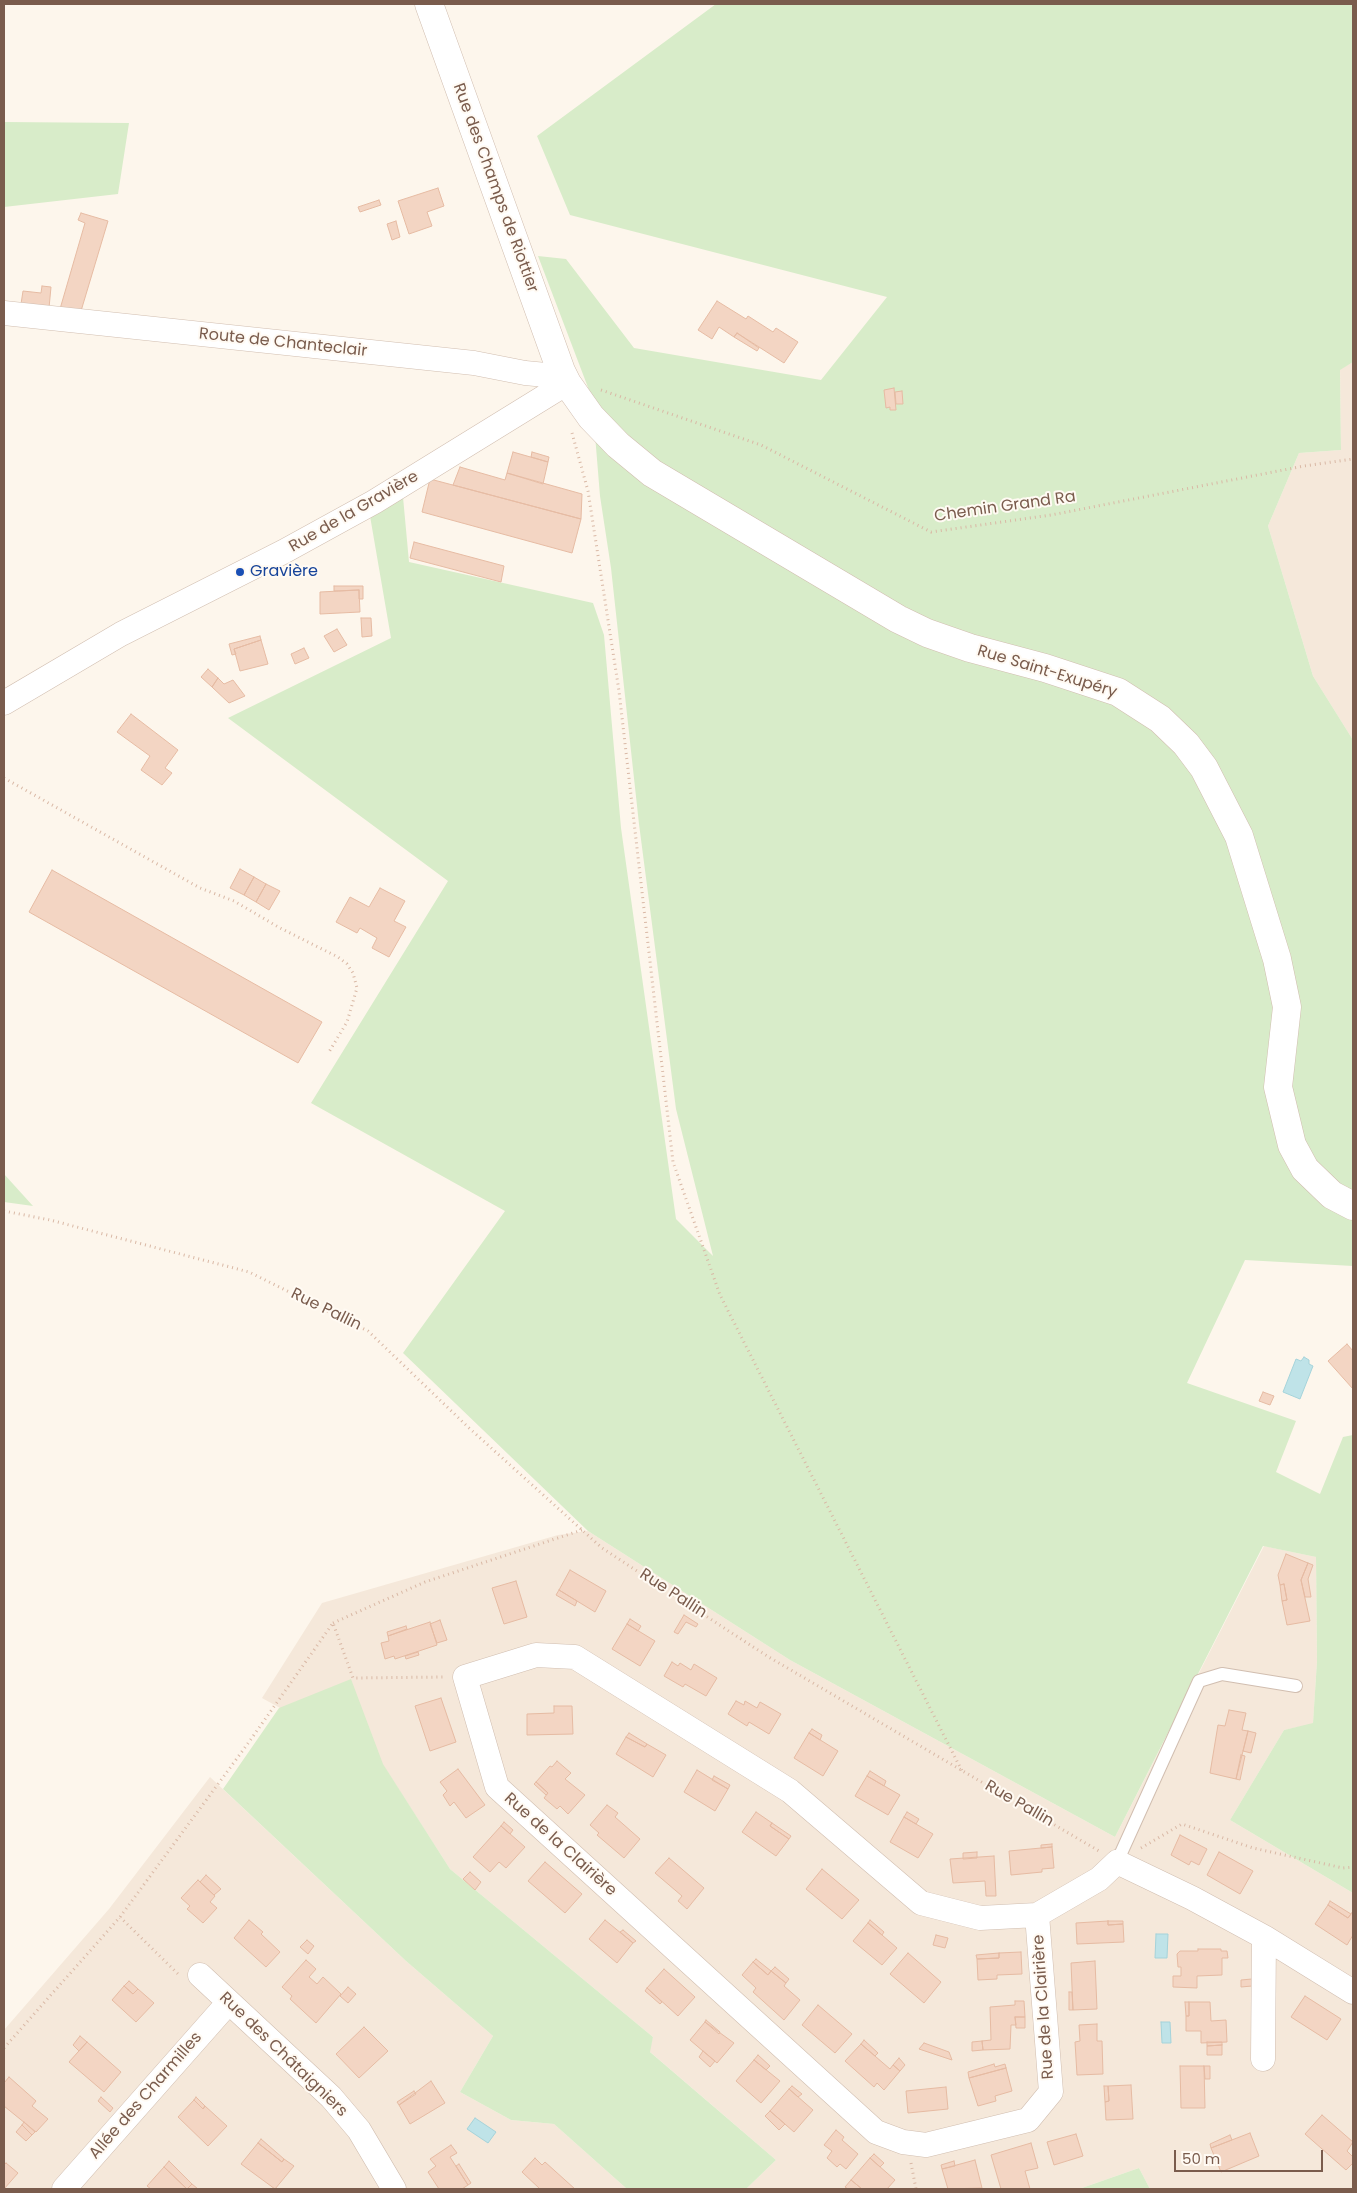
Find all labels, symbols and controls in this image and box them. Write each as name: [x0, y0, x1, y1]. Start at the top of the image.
street label: Rue des Champs de Riottier: [448, 81, 542, 295]
street label: Route de Chanteclair: [198, 325, 368, 361]
street label: Rue de la Gravière: [286, 467, 422, 557]
street label: Chemin Grand Ra: [933, 488, 1077, 526]
place label: Gravière: [250, 562, 318, 582]
marker: Gravière: [234, 566, 246, 578]
street label: Rue Saint-Exupéry: [975, 642, 1119, 702]
street label: Rue Pallin: [288, 1285, 364, 1335]
street label: Rue Pallin: [636, 1565, 710, 1623]
street label: Rue Pallin: [981, 1777, 1057, 1831]
street label: Rue de la Clairière: [500, 1789, 620, 1901]
street label: Rue de la Clairière: [1029, 1934, 1059, 2080]
street label: Rue des Châtaigniers: [215, 1989, 351, 2121]
street label: Allée des Charmilles: [86, 2029, 206, 2163]
scale bar: [1177, 2140, 1326, 2172]
text: 50 m: [1182, 2148, 1220, 2169]

